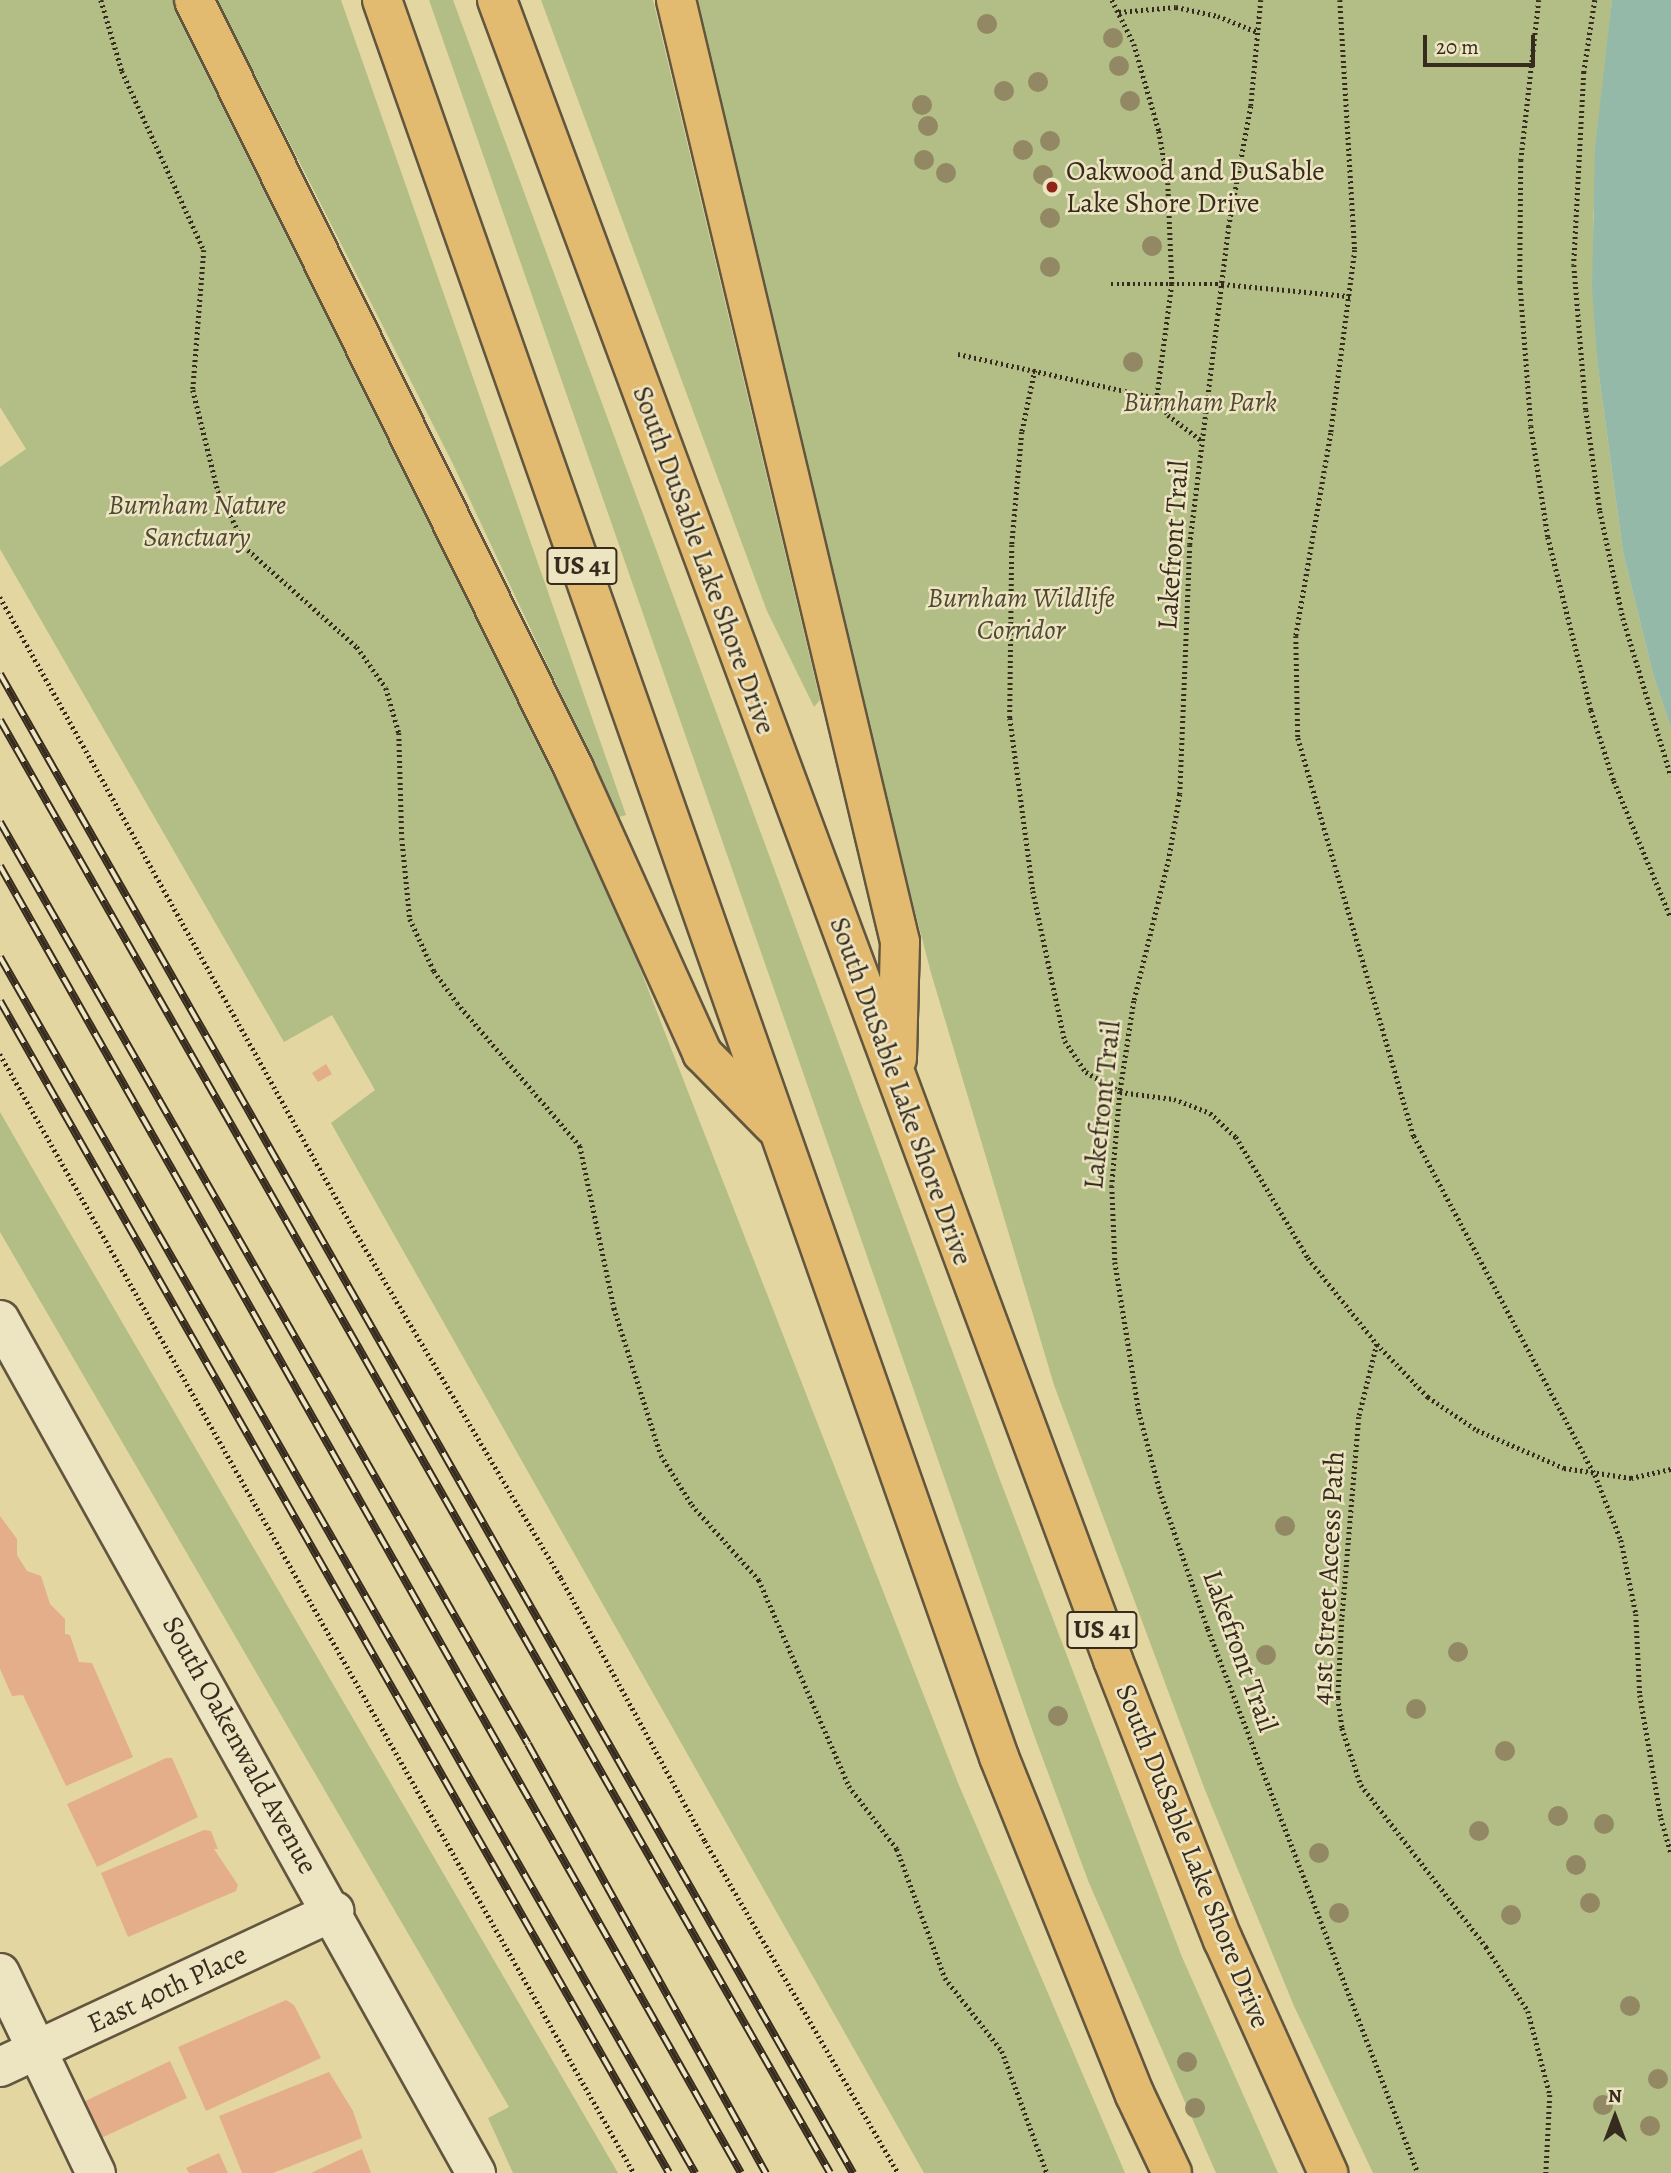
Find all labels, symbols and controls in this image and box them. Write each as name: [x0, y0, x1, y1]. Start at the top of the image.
scale bar: [1426, 21, 1538, 65]
text: 20 m: [1436, 33, 1479, 61]
place label: Oakwood and DuSable Lake Shore Drive: [1066, 154, 1325, 220]
marker: Oakwood and DuSable Lake Shore Drive: [1044, 179, 1060, 195]
street label: South DuSable Lake Shore Drive: [625, 381, 783, 739]
park label: Burnham Park: [1123, 385, 1277, 419]
street label: Lakefront Trail: [1150, 459, 1196, 631]
park label: Burnham Nature Sanctuary: [108, 488, 286, 554]
road number: US 41: [545, 544, 619, 588]
park label: Burnham Wildlife Corridor: [927, 581, 1115, 647]
street label: South DuSable Lake Shore Drive: [822, 912, 980, 1270]
street label: Lakefront Trail: [1076, 1019, 1128, 1191]
street label: 41st Street Access Path: [1305, 1450, 1351, 1706]
street label: Lakefront Trail: [1195, 1566, 1285, 1736]
road number: US 41: [1065, 1608, 1139, 1652]
street label: South Oakenwald Avenue: [155, 1610, 325, 1880]
street label: South DuSable Lake Shore Drive: [1109, 1679, 1277, 2033]
street label: East 40th Place: [82, 1937, 252, 2041]
north arrow: [1580, 2082, 1650, 2152]
text: N: [1608, 2083, 1622, 2109]

